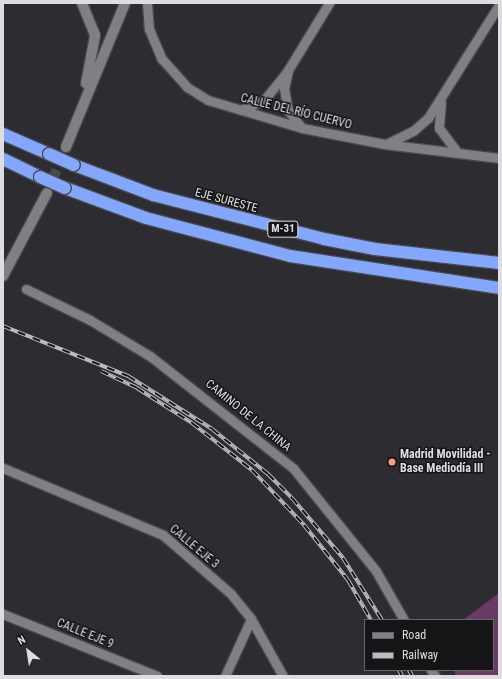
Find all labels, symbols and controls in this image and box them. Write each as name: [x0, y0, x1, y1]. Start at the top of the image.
street label: CALLE DEL RÍO CUERVO: [239, 91, 353, 133]
street label: EJE SURESTE: [193, 186, 259, 216]
road number: M-31: [267, 220, 299, 238]
street label: CAMINO DE LA CHINA: [202, 377, 294, 455]
place label: Madrid Movilidad - Base Mediodía III: [400, 448, 490, 476]
marker: Madrid Movilidad - Base Mediodía III: [387, 457, 397, 467]
street label: CALLE EJE 3: [166, 522, 222, 572]
street label: CALLE EJE 9: [54, 616, 116, 652]
legend: [364, 619, 494, 671]
text: Road: [402, 628, 426, 642]
north arrow: [8, 631, 48, 671]
text: N: [16, 633, 28, 647]
text: Railway: [402, 648, 438, 662]

